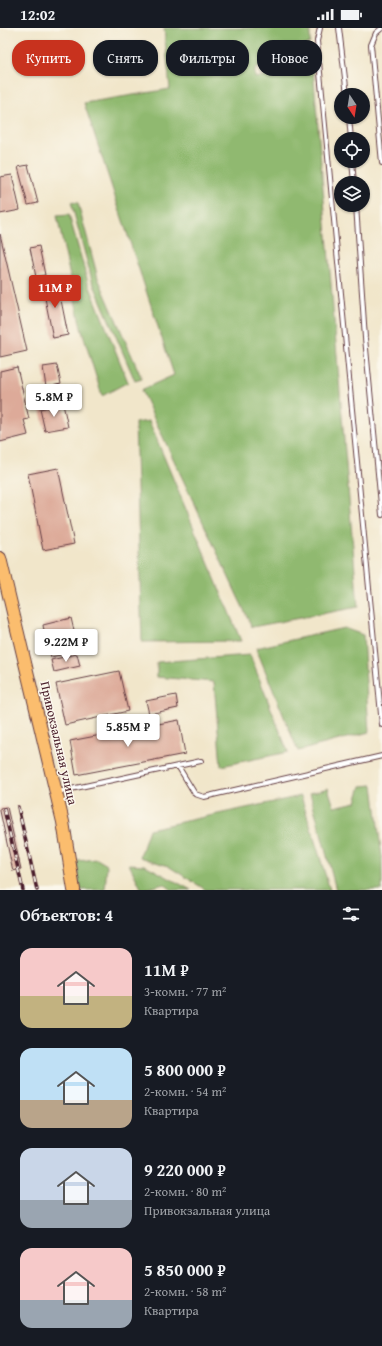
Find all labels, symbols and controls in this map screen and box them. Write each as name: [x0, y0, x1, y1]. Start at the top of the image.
text: 12:02: [20, 4, 55, 25]
chip: Купить: [12, 40, 85, 76]
chip: Снять: [93, 40, 158, 76]
chip: Фильтры: [166, 40, 249, 76]
chip: Новое: [257, 40, 322, 76]
north arrow: [334, 88, 370, 124]
map controls: [334, 88, 370, 212]
button: locate: [334, 132, 370, 168]
button: layers: [334, 176, 370, 212]
pin: 11M ₽: [27, 275, 83, 309]
text: 11M ₽: [38, 278, 72, 297]
pin: 5.8M ₽: [21, 384, 87, 418]
text: 5.8M ₽: [35, 387, 73, 406]
pin: 9.22M ₽: [29, 629, 103, 663]
text: 9.22M ₽: [44, 632, 88, 651]
street label: Привокзальная улица: [36, 679, 83, 807]
pin: 5.85M ₽: [91, 714, 165, 748]
text: 5.85M ₽: [106, 717, 150, 736]
text: Объектов: 4: [20, 902, 113, 927]
icon: filters: [340, 903, 362, 925]
text: 11M ₽: [144, 957, 189, 982]
icon: home: [52, 964, 100, 1012]
text: 3-комн. · 77 m²: [144, 982, 226, 1001]
text: Квартира: [144, 1001, 199, 1020]
text: 5 800 000 ₽: [144, 1057, 226, 1082]
icon: home: [52, 1064, 100, 1112]
text: 2-комн. · 54 m²: [144, 1082, 226, 1101]
text: Квартира: [144, 1101, 199, 1120]
text: 9 220 000 ₽: [144, 1157, 226, 1182]
icon: home: [52, 1164, 100, 1212]
text: 2-комн. · 80 m²: [144, 1182, 226, 1201]
text: Привокзальная улица: [144, 1201, 270, 1220]
text: 5 850 000 ₽: [144, 1257, 226, 1282]
icon: home: [52, 1264, 100, 1312]
text: 2-комн. · 58 m²: [144, 1282, 226, 1301]
text: Квартира: [144, 1301, 199, 1320]

